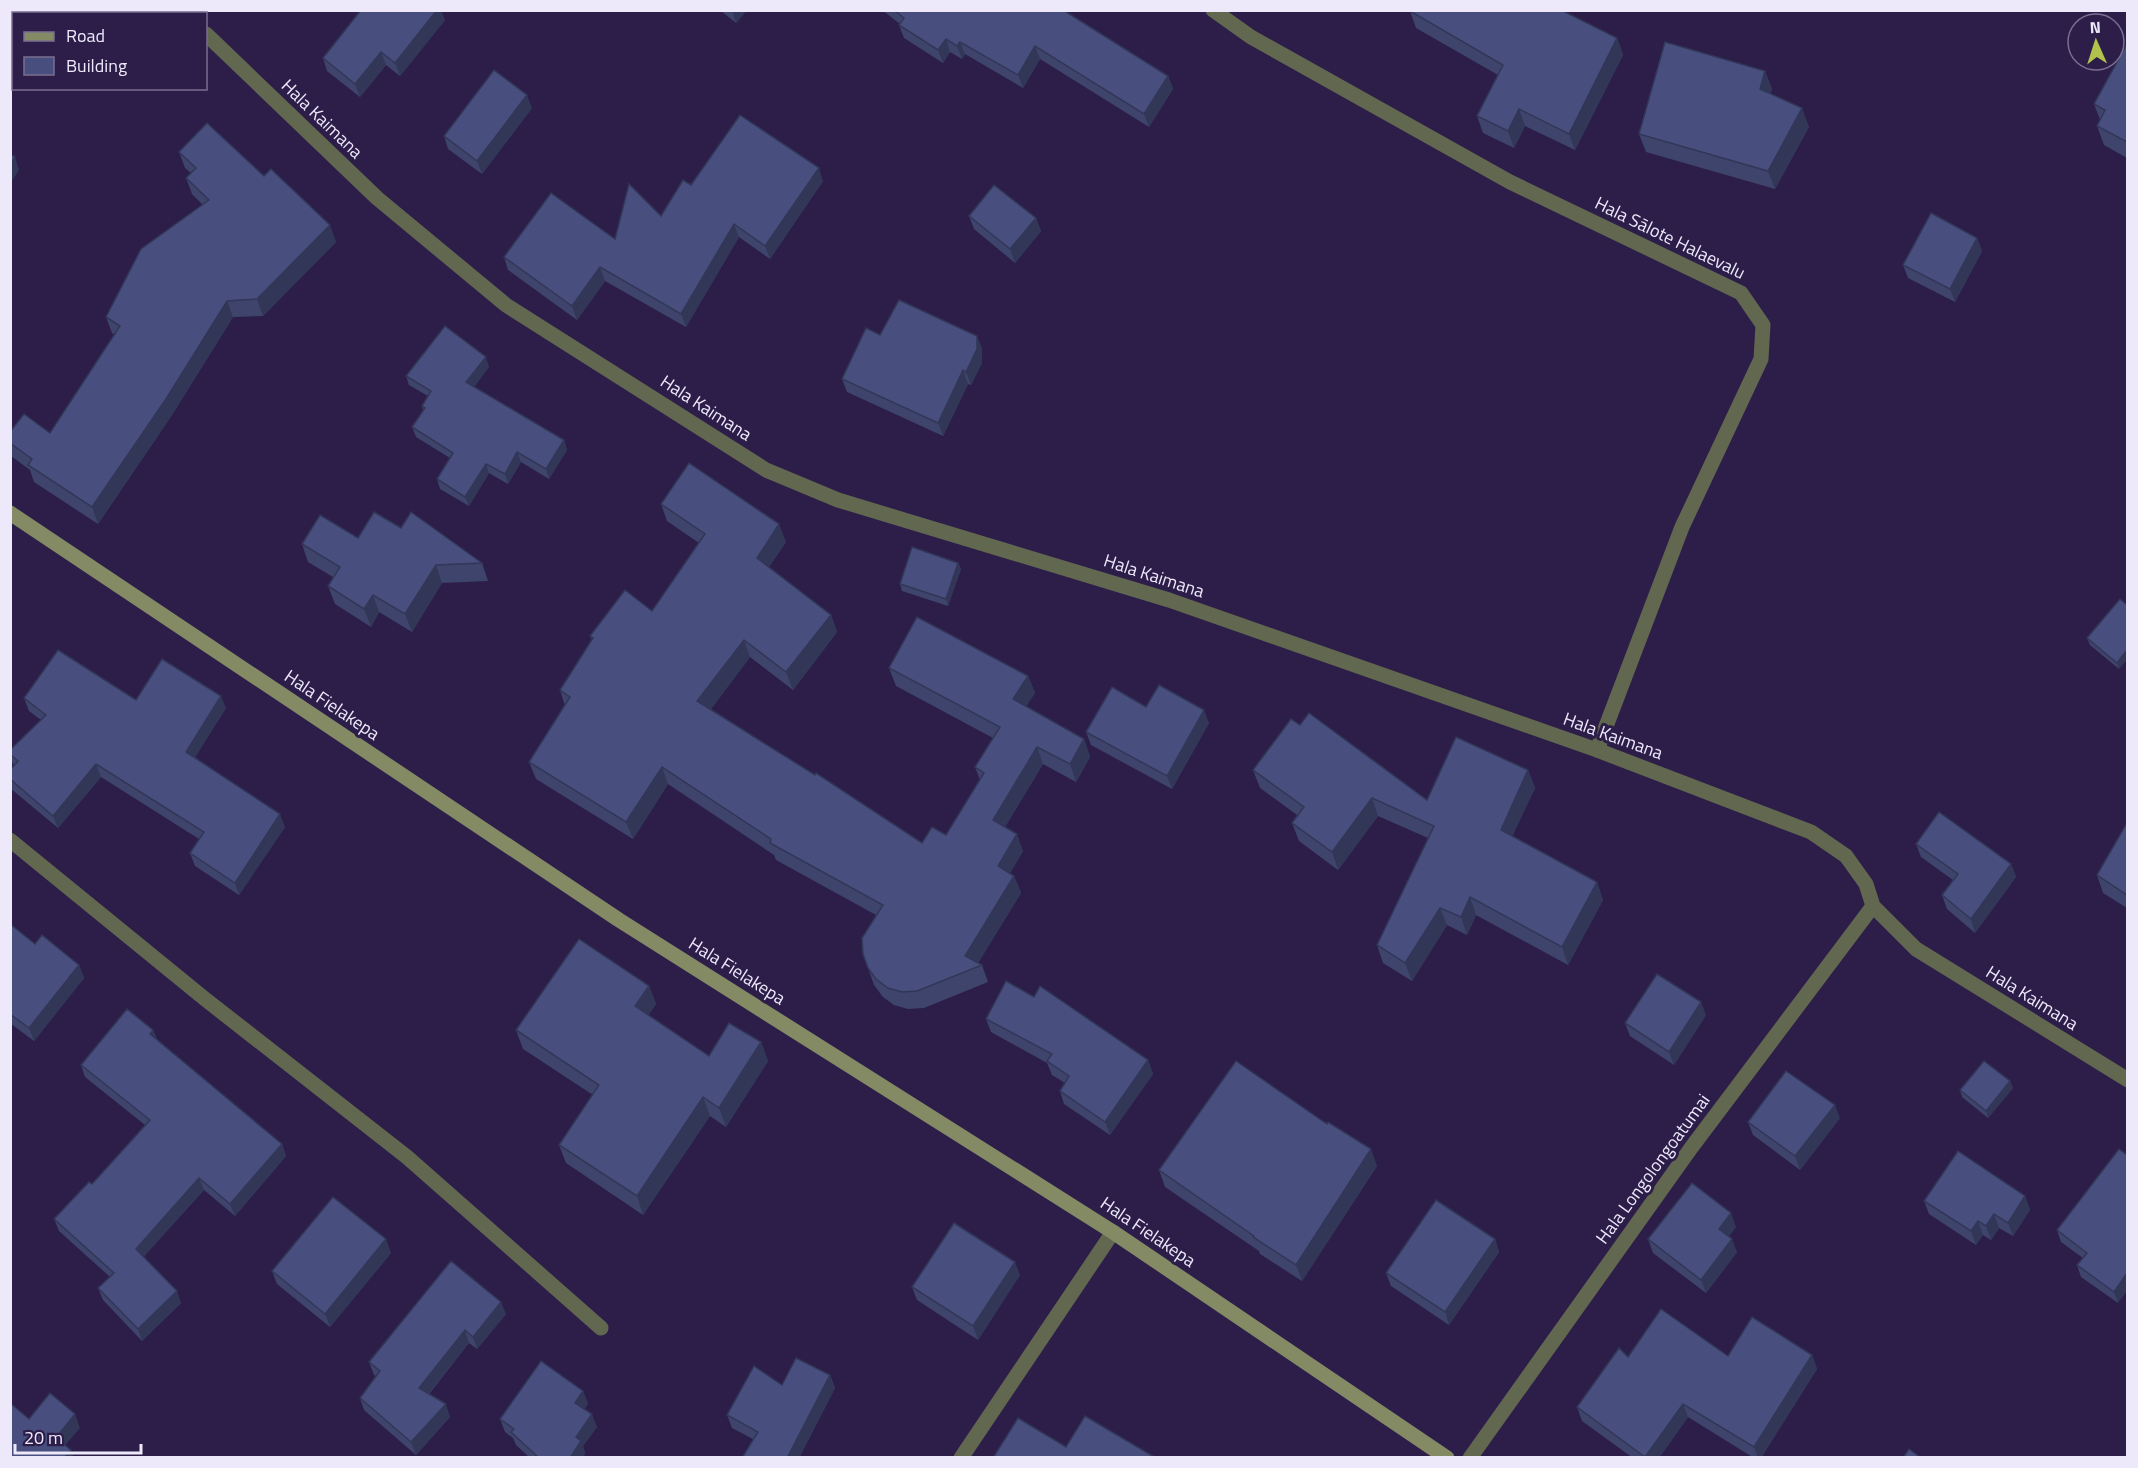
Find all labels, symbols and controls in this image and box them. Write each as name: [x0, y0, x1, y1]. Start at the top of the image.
legend: [12, 12, 207, 90]
north arrow: [2066, 12, 2126, 72]
text: N: [2089, 15, 2101, 39]
text: Road: [66, 22, 105, 49]
text: Building: [66, 52, 127, 79]
street label: Hala Kaimana: [275, 73, 369, 165]
street label: Hala Sālote Halaevalu: [1590, 189, 1750, 286]
street label: Hala Kaimana: [655, 368, 757, 447]
street label: Hala Kaimana: [1100, 547, 1208, 604]
street label: Hala Fielakepa: [279, 663, 385, 747]
street label: Hala Kaimana: [1560, 705, 1667, 766]
street label: Hala Fielakepa: [683, 930, 791, 1011]
street label: Hala Kaimana: [1981, 959, 2084, 1037]
street label: Hala Longolongoatumai: [1589, 1088, 1716, 1249]
street label: Hala Fielakepa: [1095, 1190, 1201, 1274]
scale bar: [15, 1417, 141, 1455]
text: 20 m: [24, 1424, 63, 1451]

